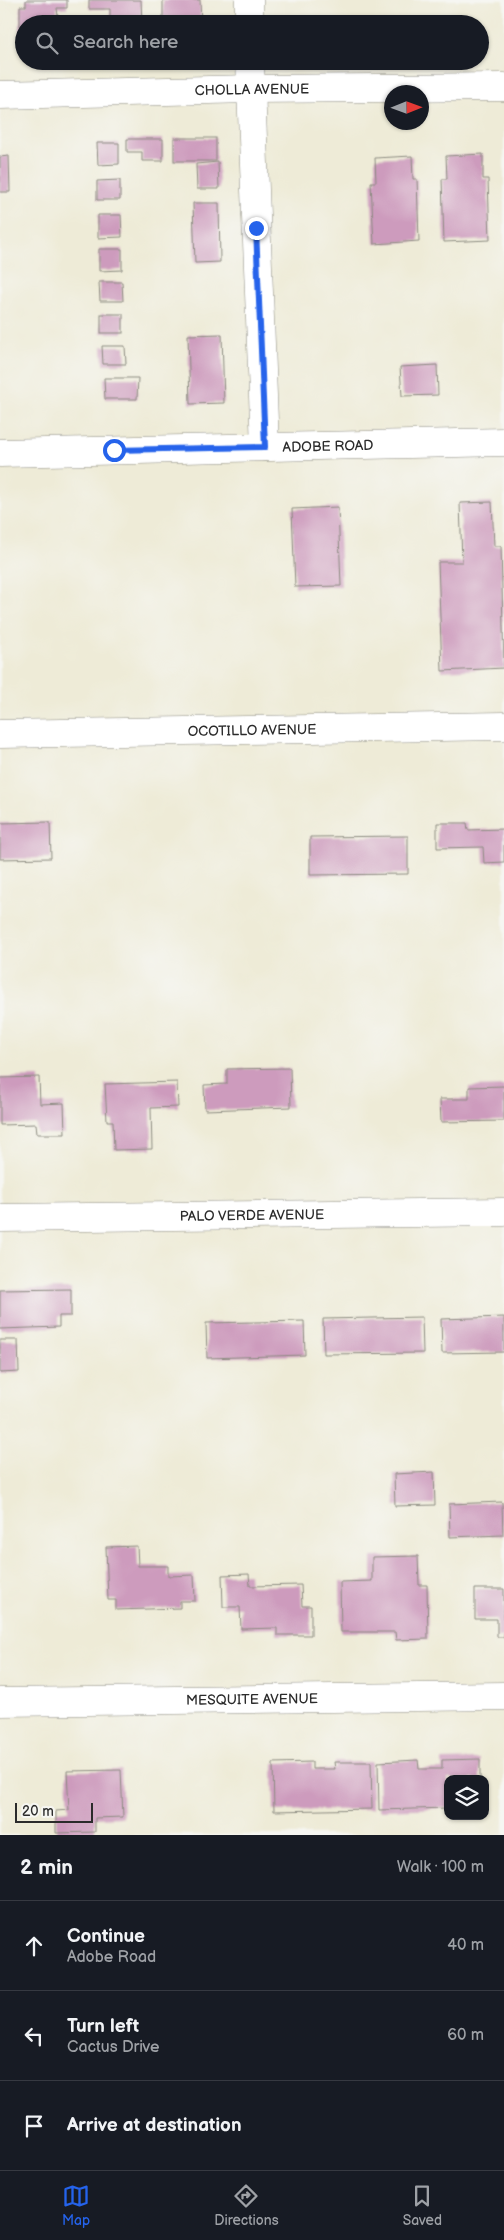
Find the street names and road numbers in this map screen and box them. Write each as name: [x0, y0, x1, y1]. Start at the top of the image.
street label: CHOLLA AVENUE: [194, 80, 309, 99]
street label: ADOBE ROAD: [282, 436, 374, 455]
street label: OCOTILLO AVENUE: [187, 720, 316, 740]
street label: PALO VERDE AVENUE: [180, 1206, 324, 1224]
street label: MESQUITE AVENUE: [186, 1690, 318, 1708]

